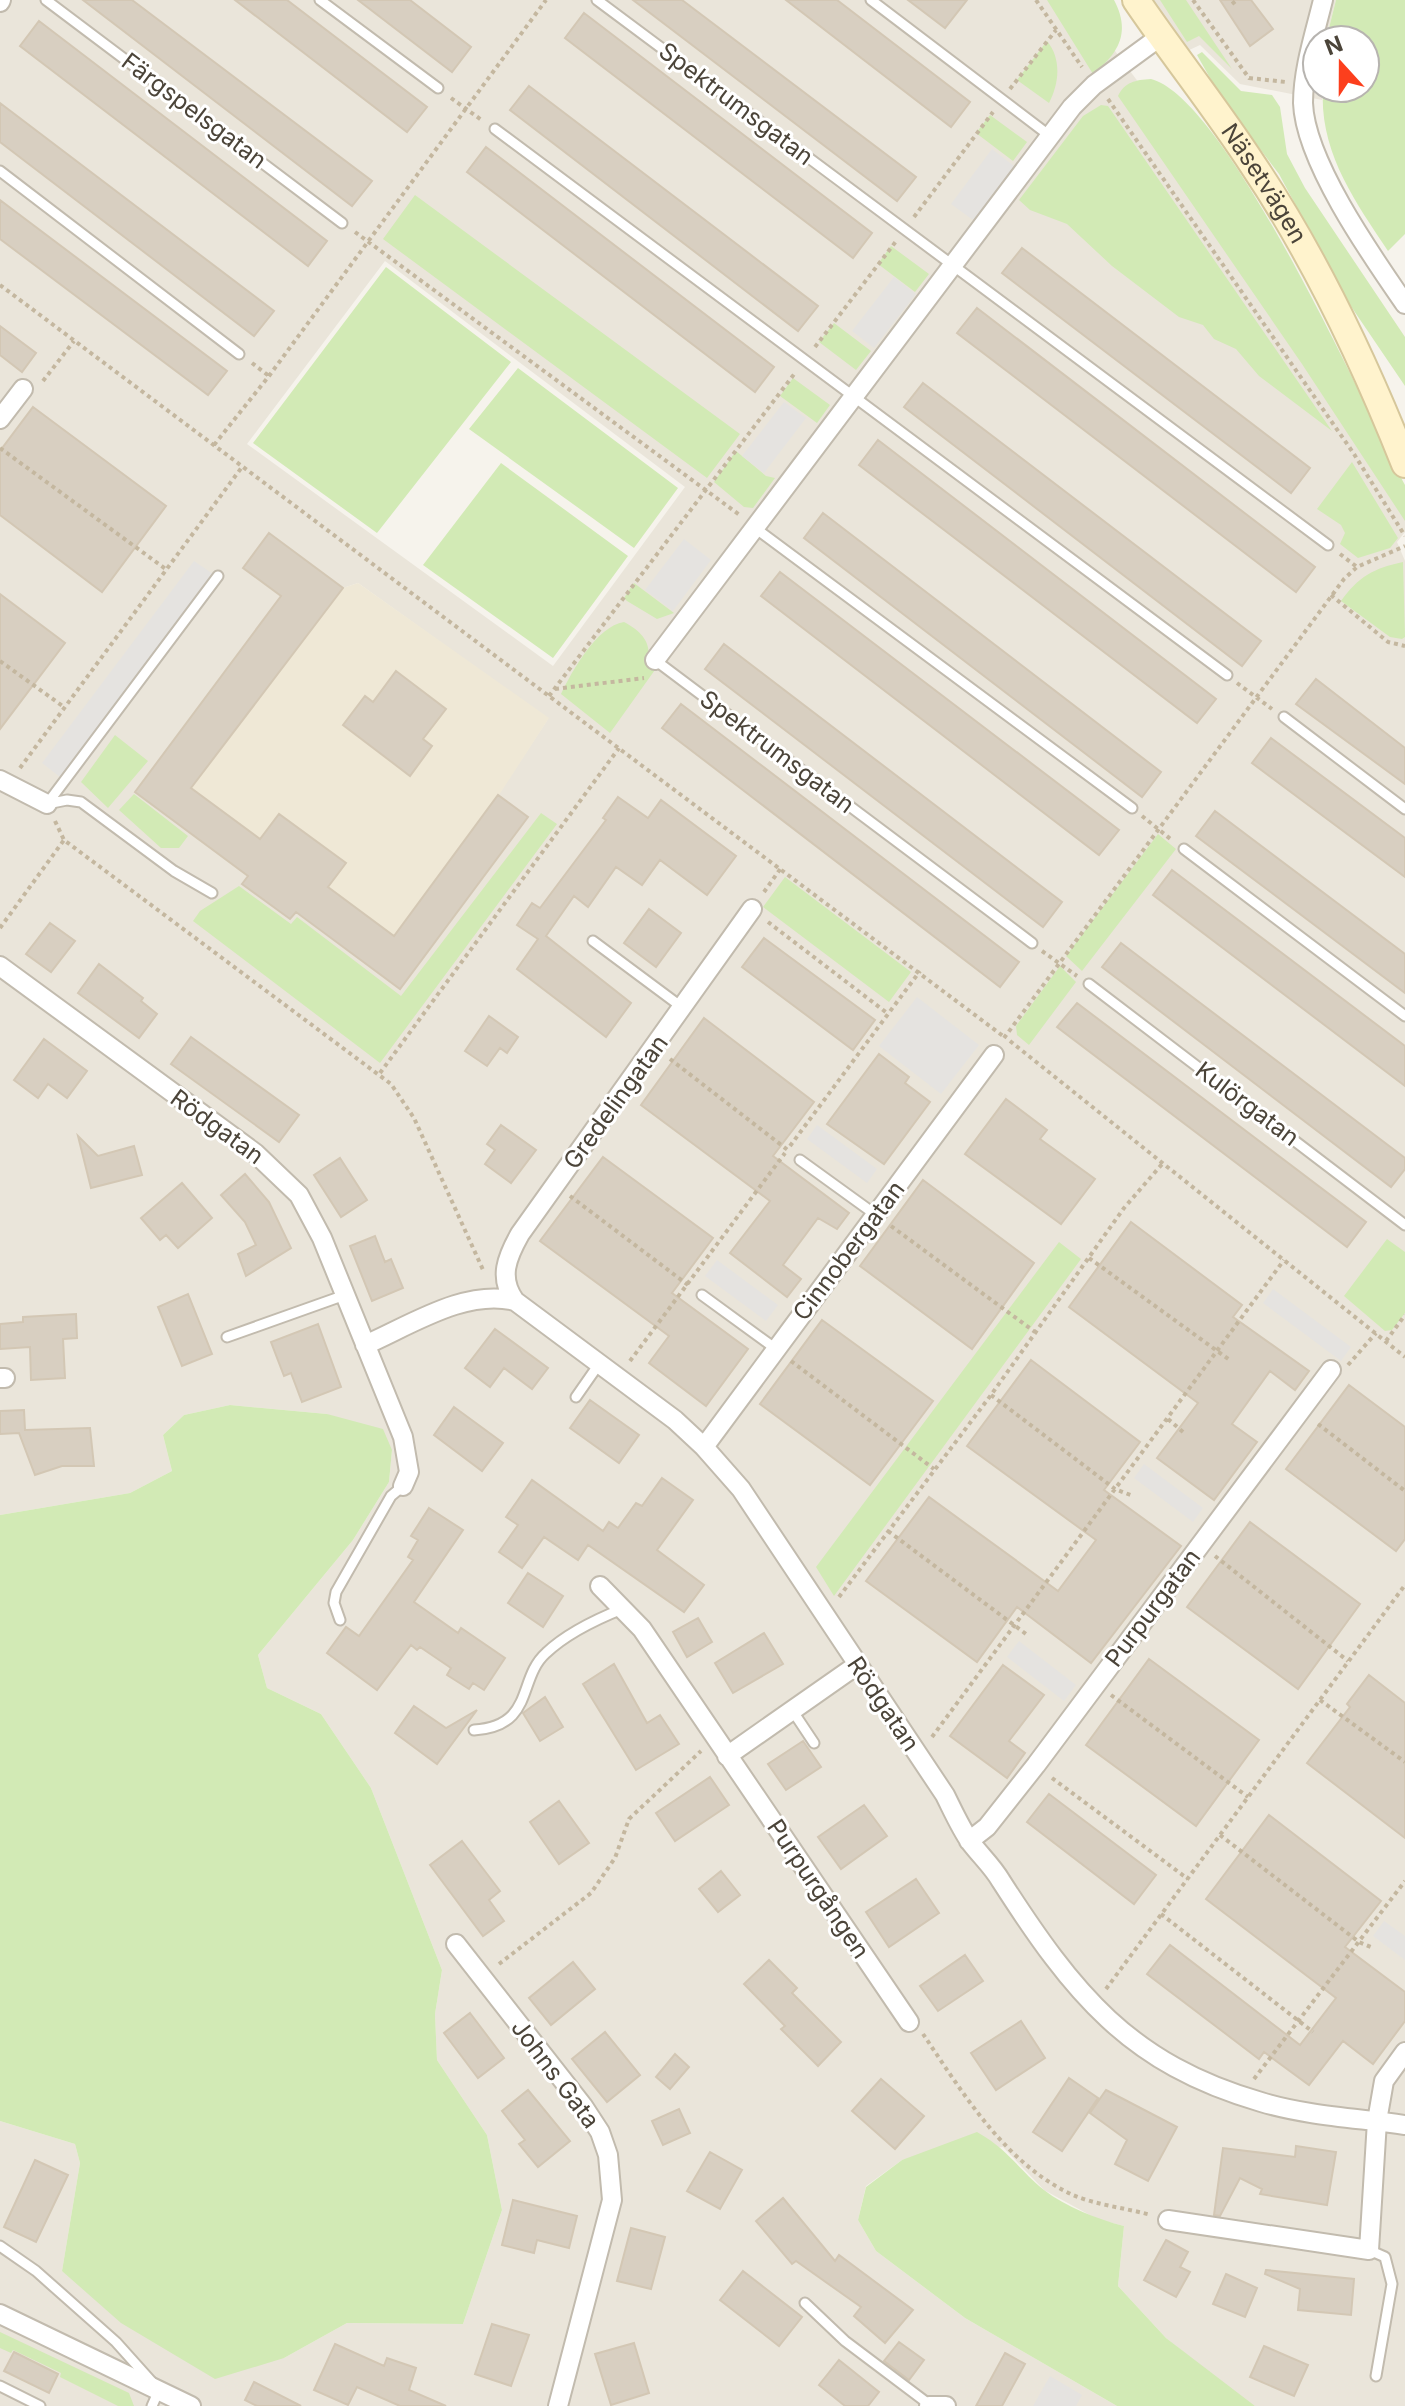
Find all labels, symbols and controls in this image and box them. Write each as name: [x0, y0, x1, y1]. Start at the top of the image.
north arrow: [1301, 24, 1381, 104]
text: N: [1321, 30, 1346, 60]
street label: Spektrumsgatan: [653, 36, 819, 171]
street label: Färgspelsgatan: [116, 47, 273, 175]
street label: Näsetvägen: [1215, 118, 1313, 248]
street label: Spektrumsgatan: [694, 684, 860, 819]
street label: Gredelingatan: [557, 1029, 674, 1174]
street label: Kulörgatan: [1190, 1055, 1305, 1152]
street label: Rödgatan: [165, 1083, 270, 1170]
street label: Cinnobergatan: [787, 1175, 911, 1326]
street label: Purpurgatan: [1099, 1543, 1206, 1672]
street label: Rödgatan: [841, 1651, 926, 1757]
street label: Purpurgången: [761, 1814, 876, 1964]
street label: Johns Gata: [505, 2014, 606, 2134]

